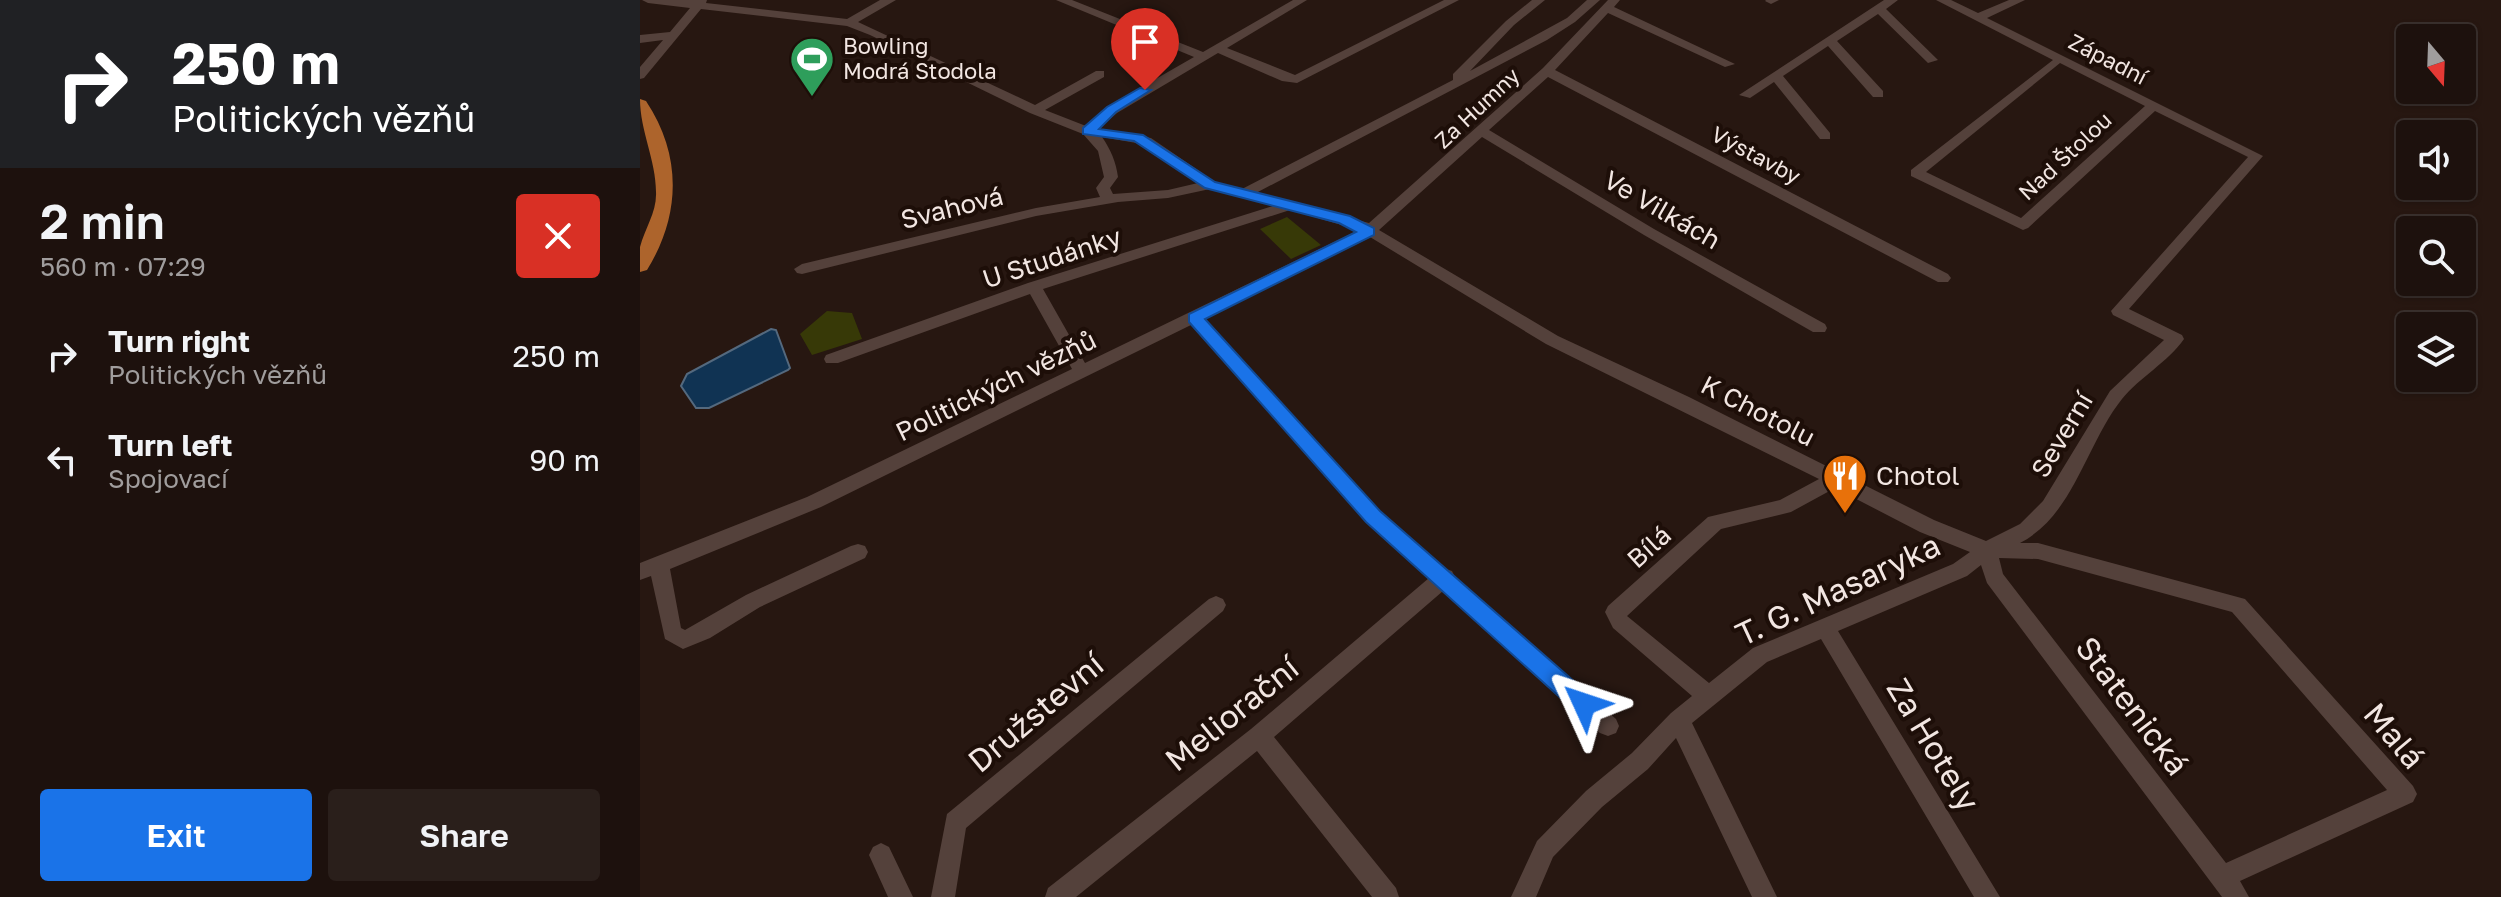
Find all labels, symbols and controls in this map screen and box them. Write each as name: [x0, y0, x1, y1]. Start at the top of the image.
pin: [1111, 8, 1179, 90]
icon: arrive: [1123, 20, 1167, 64]
north arrow: [2396, 24, 2476, 104]
map controls: [2396, 24, 2476, 392]
street label: Západní: [2064, 27, 2154, 91]
text: 250 m: [172, 29, 340, 96]
icon: right: [40, 32, 144, 136]
place label: Bowling Modrá Stodola: [843, 32, 997, 84]
sports icon: Bowling Modrá Stodola: [788, 35, 836, 98]
street label: Za Humny: [1429, 62, 1525, 154]
text: Politických vězňů: [172, 97, 475, 140]
street label: Nad Štolou: [2013, 106, 2117, 205]
street label: Výstavby: [1707, 120, 1806, 189]
button: sound: [2396, 120, 2476, 200]
street label: Ve Vilkách: [1598, 164, 1726, 255]
street label: Svahová: [897, 180, 1006, 235]
text: 2 min: [40, 192, 165, 250]
button: close: [516, 194, 600, 278]
button: search: [2396, 216, 2476, 296]
street label: U Studánky: [979, 220, 1125, 295]
text: 560 m · 07:29: [40, 251, 206, 282]
button: layers: [2396, 312, 2476, 392]
text: Turn right: [108, 323, 250, 359]
street label: Politických vězňů: [891, 324, 1101, 447]
icon: right: [40, 334, 84, 378]
text: 250 m: [513, 338, 600, 374]
text: Politických vězňů: [108, 359, 327, 390]
street label: K Chotolu: [1696, 369, 1820, 452]
street label: Severní: [2024, 385, 2100, 483]
text: Turn left: [108, 427, 233, 463]
icon: left: [40, 438, 84, 482]
text: 90 m: [529, 442, 600, 478]
restaurant icon: Chotol: [1821, 452, 1869, 515]
place label: Chotol: [1876, 460, 1960, 491]
text: Spojovací: [108, 463, 228, 494]
street label: Bílá: [1620, 519, 1677, 574]
street label: T. G. Masaryka: [1729, 525, 1946, 653]
street label: Statenická: [2068, 629, 2197, 782]
street label: Družstevní: [960, 643, 1112, 780]
street label: Meliorační: [1157, 647, 1307, 778]
position arrow: [1542, 662, 1626, 746]
street label: Za Hotely: [1880, 671, 1988, 818]
street label: Malá: [2356, 695, 2433, 776]
button: Exit: [40, 789, 312, 881]
button: Share: [328, 789, 600, 881]

